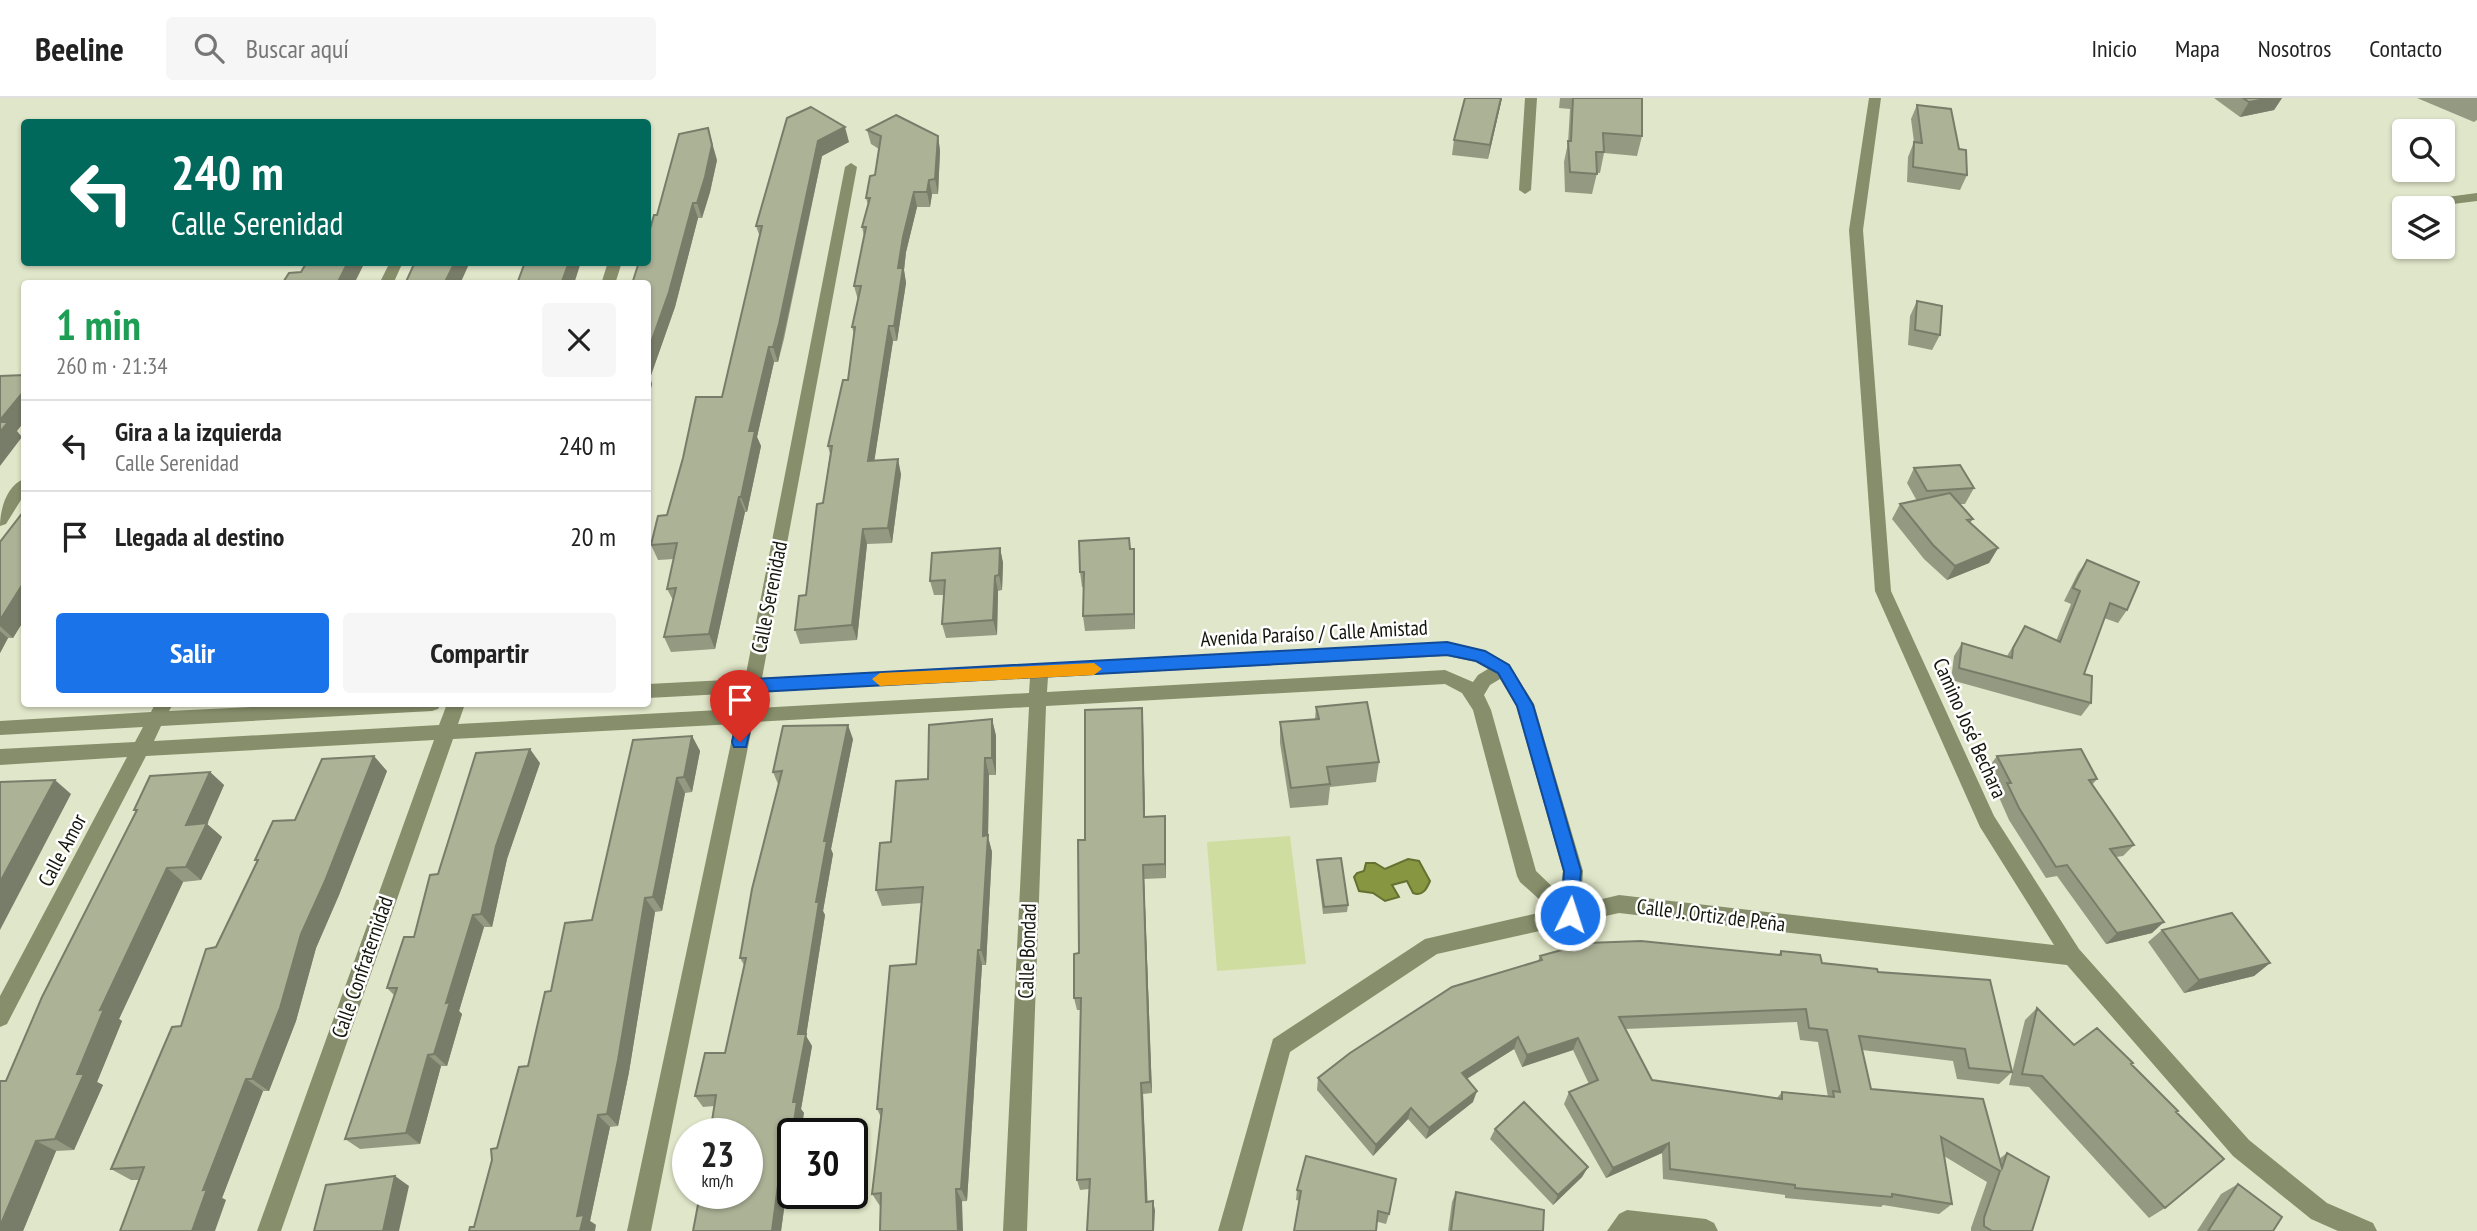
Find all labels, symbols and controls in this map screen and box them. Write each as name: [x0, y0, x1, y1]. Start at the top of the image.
search box: [166, 17, 656, 80]
text: Beeline: [35, 27, 124, 70]
icon: search: [190, 29, 228, 67]
text: Buscar aquí: [246, 32, 349, 65]
text: Inicio: [2091, 33, 2137, 64]
text: Mapa: [2175, 33, 2220, 64]
text: Nosotros: [2258, 33, 2331, 64]
text: Contacto: [2369, 33, 2442, 64]
map controls: [2392, 119, 2455, 259]
button: search: [2392, 119, 2455, 182]
text: 240 m: [171, 140, 284, 204]
icon: left: [56, 147, 147, 238]
button: layers: [2392, 196, 2455, 259]
text: Calle Serenidad: [171, 202, 343, 244]
text: 1 min: [56, 297, 141, 352]
button: close: [542, 303, 616, 377]
text: 260 m · 21:34: [56, 351, 168, 380]
text: Gira a la izquierda: [115, 415, 282, 448]
icon: left: [56, 427, 94, 465]
text: 240 m: [558, 429, 616, 462]
text: Calle Serenidad: [115, 448, 239, 477]
icon: arrive: [56, 518, 94, 556]
text: Llegada al destino: [115, 520, 284, 553]
text: 20 m: [570, 520, 616, 553]
street label: Calle Serenidad: [745, 539, 793, 655]
button: Salir: [56, 613, 329, 693]
button: Compartir: [343, 613, 616, 693]
street label: Avenida Paraíso / Calle Amistad: [1200, 614, 1428, 652]
street label: Camino José Bechara: [1927, 654, 2013, 802]
pin: [710, 670, 770, 742]
icon: arrive: [721, 681, 759, 719]
street label: Calle Amor: [32, 809, 92, 891]
position arrow: [1533, 878, 1607, 952]
street label: Calle J. Ortiz de Peña: [1635, 892, 1787, 938]
street label: Calle Confraternidad: [325, 893, 399, 1041]
street label: Calle Bondad: [1012, 903, 1042, 999]
speed limit sign: 30: [777, 1118, 868, 1209]
text: 23: [701, 1131, 734, 1177]
text: km/h: [702, 1169, 733, 1192]

